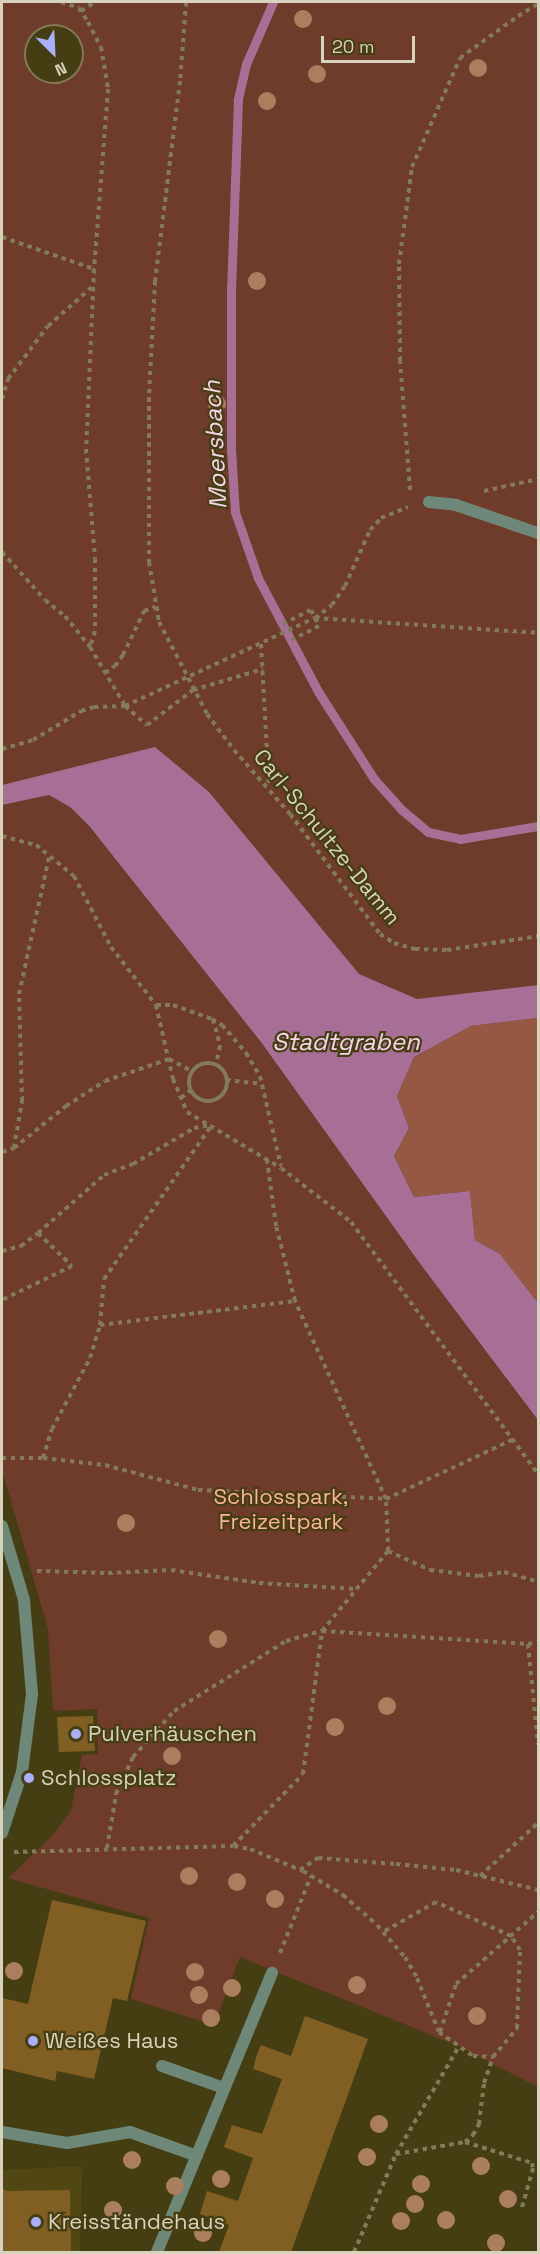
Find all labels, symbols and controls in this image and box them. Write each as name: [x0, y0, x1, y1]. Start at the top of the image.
north arrow: [24, 24, 84, 84]
scale bar: [324, 24, 418, 62]
text: 20 m: [332, 35, 375, 58]
text: N: [52, 57, 70, 81]
water label: Moersbach: [197, 380, 233, 510]
street label: Carl-Schultze-Damm: [248, 744, 406, 930]
water label: Stadtgraben: [272, 1028, 420, 1056]
park label: Schlosspark, Freizeitpark: [214, 1483, 348, 1534]
place label: Pulverhäuschen: [88, 1721, 257, 1747]
marker: Pulverhäuschen: [69, 1727, 83, 1741]
place label: Schlossplatz: [41, 1765, 176, 1791]
marker: Schlossplatz: [22, 1771, 36, 1785]
place label: Weißes Haus: [45, 2028, 178, 2054]
marker: Weißes Haus: [26, 2034, 40, 2048]
place label: Kreisständehaus: [48, 2209, 225, 2235]
marker: Kreisständehaus: [29, 2215, 43, 2229]

